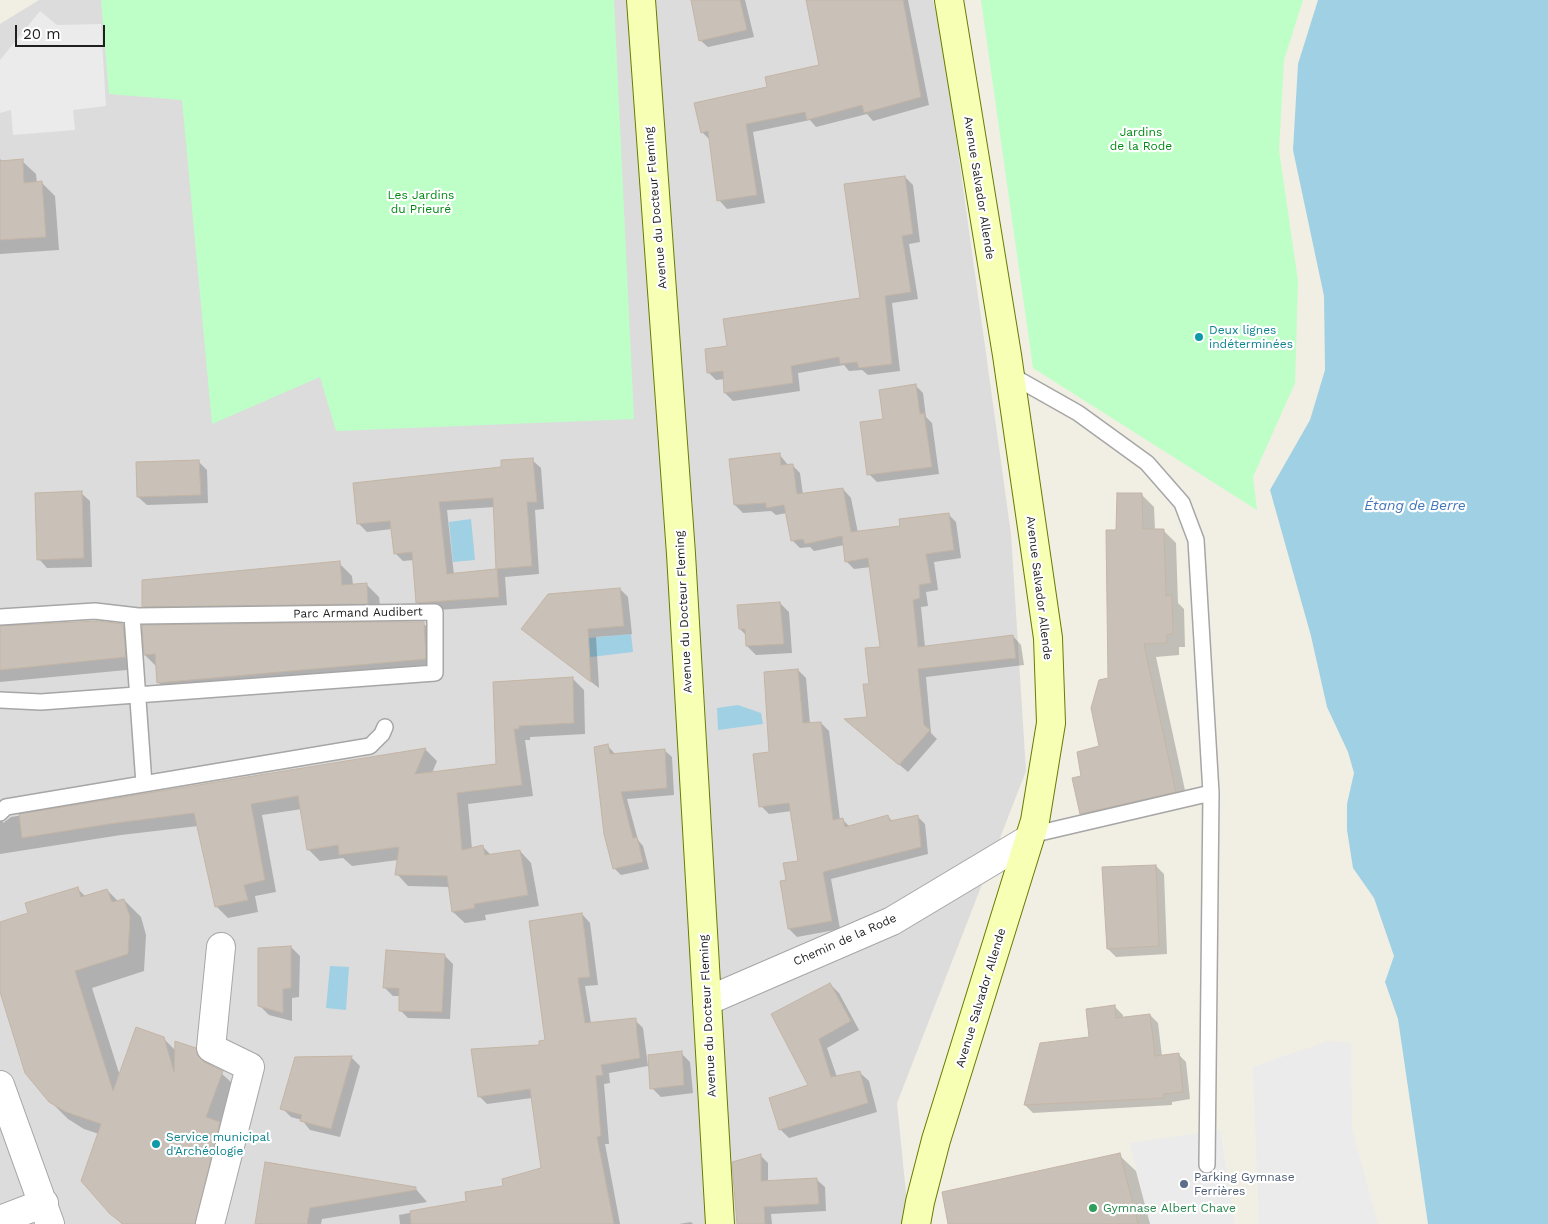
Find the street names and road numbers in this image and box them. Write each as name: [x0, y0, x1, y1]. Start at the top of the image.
street label: Avenue Salvador Allende: [961, 115, 997, 261]
street label: Avenue du Docteur Fleming: [642, 126, 670, 290]
street label: Avenue Salvador Allende: [1023, 515, 1055, 661]
street label: Avenue du Docteur Fleming: [673, 530, 695, 694]
street label: Parc Armand Audibert: [293, 605, 423, 621]
street label: Chemin de la Rode: [791, 911, 899, 969]
street label: Avenue Salvador Allende: [953, 927, 1009, 1069]
street label: Avenue du Docteur Fleming: [697, 934, 719, 1098]

